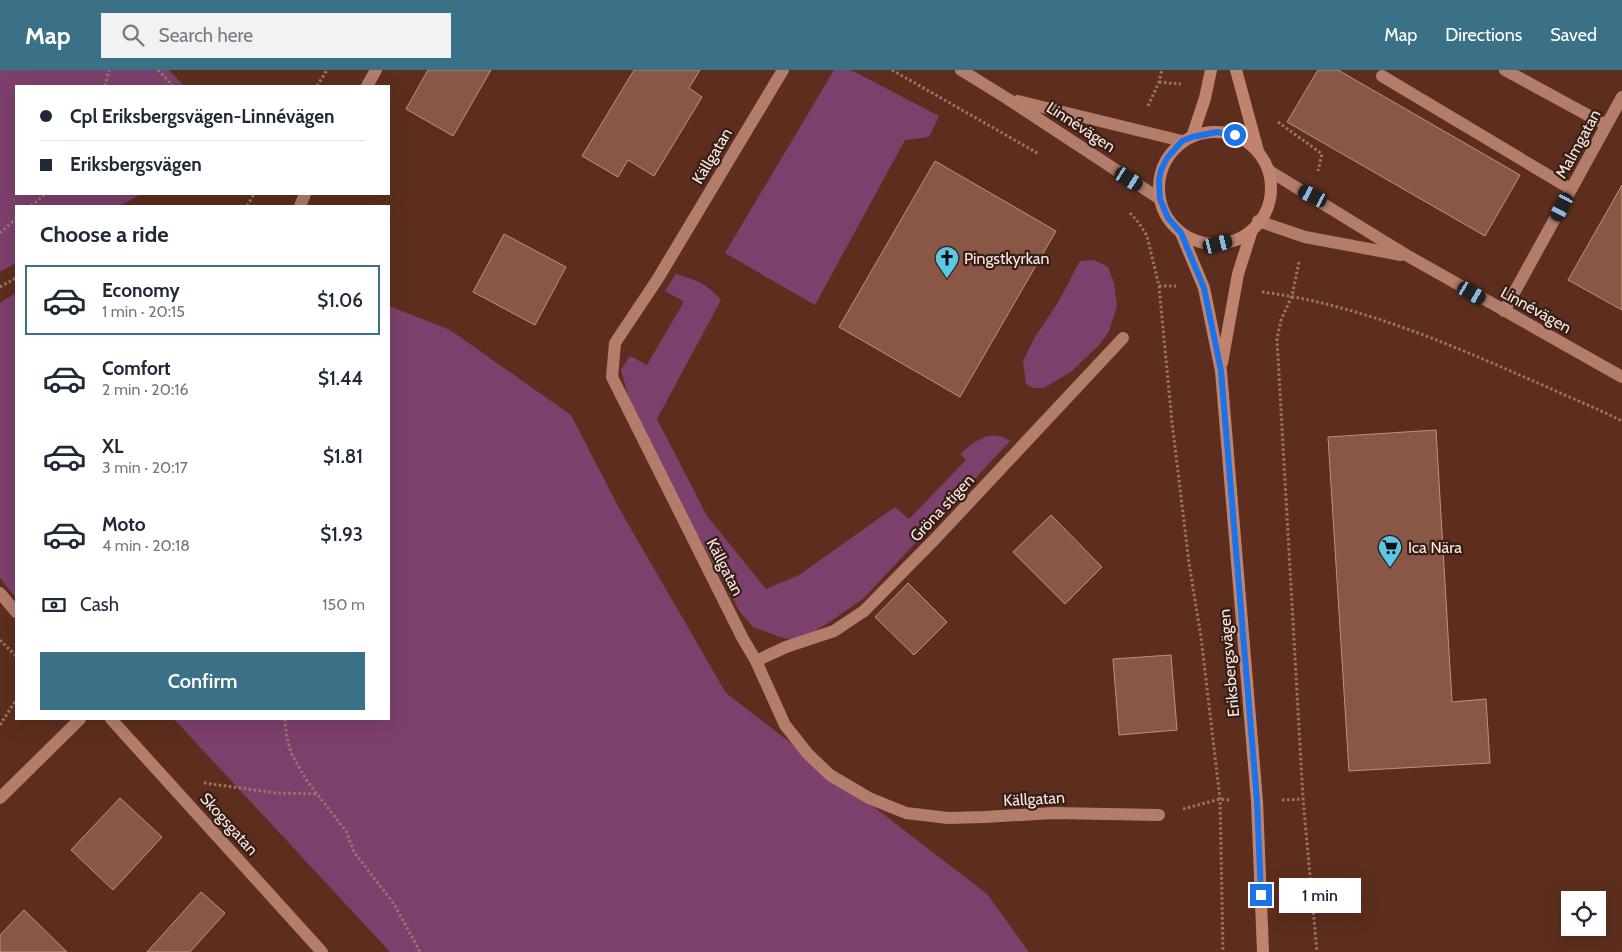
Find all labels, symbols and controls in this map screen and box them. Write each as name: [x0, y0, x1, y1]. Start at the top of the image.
search box: [101, 13, 451, 58]
text: Map: [25, 21, 71, 50]
icon: search: [119, 21, 147, 49]
text: Search here: [159, 24, 253, 47]
text: Map: [1384, 24, 1417, 46]
text: Directions: [1445, 24, 1522, 46]
text: Saved: [1550, 24, 1597, 46]
street label: Linnévägen: [1043, 98, 1119, 156]
text: Cpl Eriksbergsvägen-Linnévägen: [70, 105, 335, 128]
street label: Malmgatan: [1551, 106, 1605, 182]
route start: [1224, 124, 1246, 146]
street label: Källgatan: [688, 125, 736, 187]
text: Eriksbergsvägen: [70, 153, 202, 176]
car: [1112, 165, 1145, 193]
car: [1296, 183, 1329, 209]
car: [1548, 190, 1575, 224]
text: Choose a ride: [40, 221, 169, 248]
car: [1201, 233, 1234, 255]
church icon: Pingstkyrkan: [934, 245, 960, 279]
place label: Pingstkyrkan: [964, 249, 1049, 268]
icon: car: [42, 278, 87, 323]
text: Economy: [102, 279, 180, 302]
car: [1455, 279, 1488, 307]
street label: Linnévägen: [1497, 283, 1575, 337]
text: $1.06: [317, 289, 363, 312]
text: 1 min · 20:15: [102, 302, 185, 321]
icon: car: [42, 356, 87, 401]
text: Comfort: [102, 357, 171, 380]
text: $1.44: [318, 367, 363, 390]
text: 2 min · 20:16: [102, 380, 189, 399]
icon: car: [42, 434, 87, 479]
text: XL: [102, 435, 123, 458]
text: $1.81: [323, 445, 363, 468]
text: 3 min · 20:17: [102, 458, 188, 477]
street label: Gröna stigen: [906, 470, 978, 546]
icon: car: [42, 512, 87, 557]
text: Moto: [102, 513, 146, 536]
text: $1.93: [320, 523, 363, 546]
supermarket icon: Ica Nära: [1377, 534, 1403, 568]
street label: Källgatan: [703, 535, 748, 599]
text: 4 min · 20:18: [102, 536, 190, 555]
place label: Ica Nära: [1408, 538, 1462, 557]
icon: cash: [40, 591, 68, 619]
text: Cash: [80, 593, 119, 616]
text: 150 m: [322, 595, 365, 614]
street label: Eriksbergsvägen: [1215, 608, 1243, 718]
button: Confirm: [40, 652, 365, 710]
street label: Källgatan: [1003, 788, 1065, 810]
street label: Skogsgatan: [196, 789, 262, 859]
callout: 1 min: [1278, 878, 1361, 912]
route end: [1250, 884, 1272, 906]
text: 1 min: [1302, 886, 1338, 905]
map controls: [1561, 891, 1606, 936]
button: locate: [1561, 891, 1606, 936]

